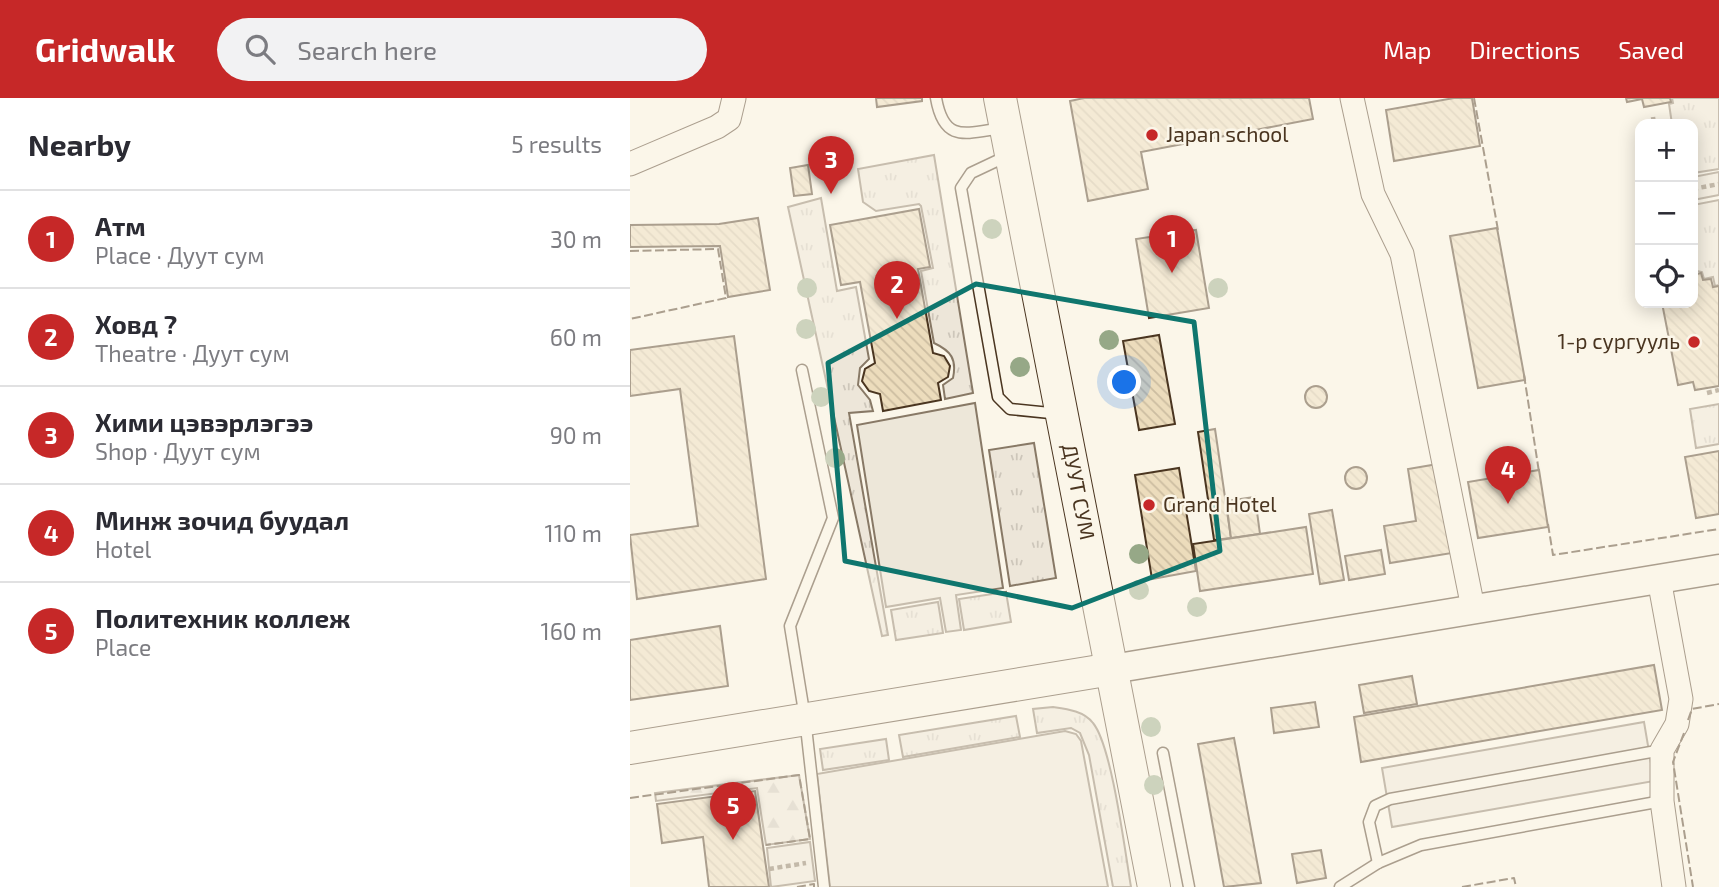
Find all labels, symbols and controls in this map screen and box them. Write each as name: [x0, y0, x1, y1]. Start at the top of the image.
search box: [217, 18, 707, 81]
text: Gridwalk: [35, 29, 175, 69]
icon: search: [241, 30, 279, 68]
text: Search here: [297, 34, 437, 65]
text: Map: [1383, 35, 1431, 64]
text: Directions: [1469, 35, 1580, 64]
text: Saved: [1618, 35, 1684, 64]
map controls: [1635, 119, 1698, 308]
button: +: [1635, 119, 1698, 182]
place label: Japan school: [1166, 121, 1289, 146]
text: Nearby: [28, 126, 131, 162]
marker: Japan school: [1144, 127, 1160, 143]
text: 5 results: [511, 130, 602, 158]
pin: 3: [808, 136, 854, 194]
button: −: [1635, 182, 1698, 245]
text: Атм: [95, 210, 146, 241]
pin: 1: [1149, 215, 1195, 273]
text: 1: [46, 225, 56, 253]
text: 30 m: [550, 225, 602, 253]
text: Place · Дуут сум: [95, 241, 265, 269]
button: locate: [1635, 245, 1698, 308]
pin: 2: [874, 261, 920, 319]
text: Ховд ?: [95, 308, 177, 339]
text: 2: [44, 323, 58, 351]
text: 60 m: [550, 323, 602, 351]
place label: 1-р сургууль: [1558, 328, 1680, 354]
marker: 1-р сургууль: [1686, 334, 1702, 350]
text: Theatre · Дуут сум: [95, 339, 290, 367]
your location: [1107, 365, 1141, 399]
text: Хими цэвэрлэгээ: [95, 406, 313, 437]
text: 3: [44, 421, 58, 449]
text: 90 m: [550, 421, 602, 449]
text: Shop · Дуут сум: [95, 437, 261, 465]
street label: ДУУТ СУМ: [1058, 442, 1101, 542]
pin: 4: [1485, 446, 1531, 504]
place label: Grand Hotel: [1163, 491, 1277, 516]
marker: Grand Hotel: [1141, 497, 1157, 513]
text: Минж зочид буудал: [95, 504, 349, 535]
text: 4: [44, 519, 58, 547]
text: 110 m: [545, 519, 602, 547]
text: Hotel: [95, 535, 151, 563]
text: Политехник коллеж: [95, 602, 350, 633]
text: 5: [45, 617, 57, 645]
text: 160 m: [541, 617, 602, 645]
text: Place: [95, 633, 151, 661]
pin: 5: [710, 782, 756, 840]

